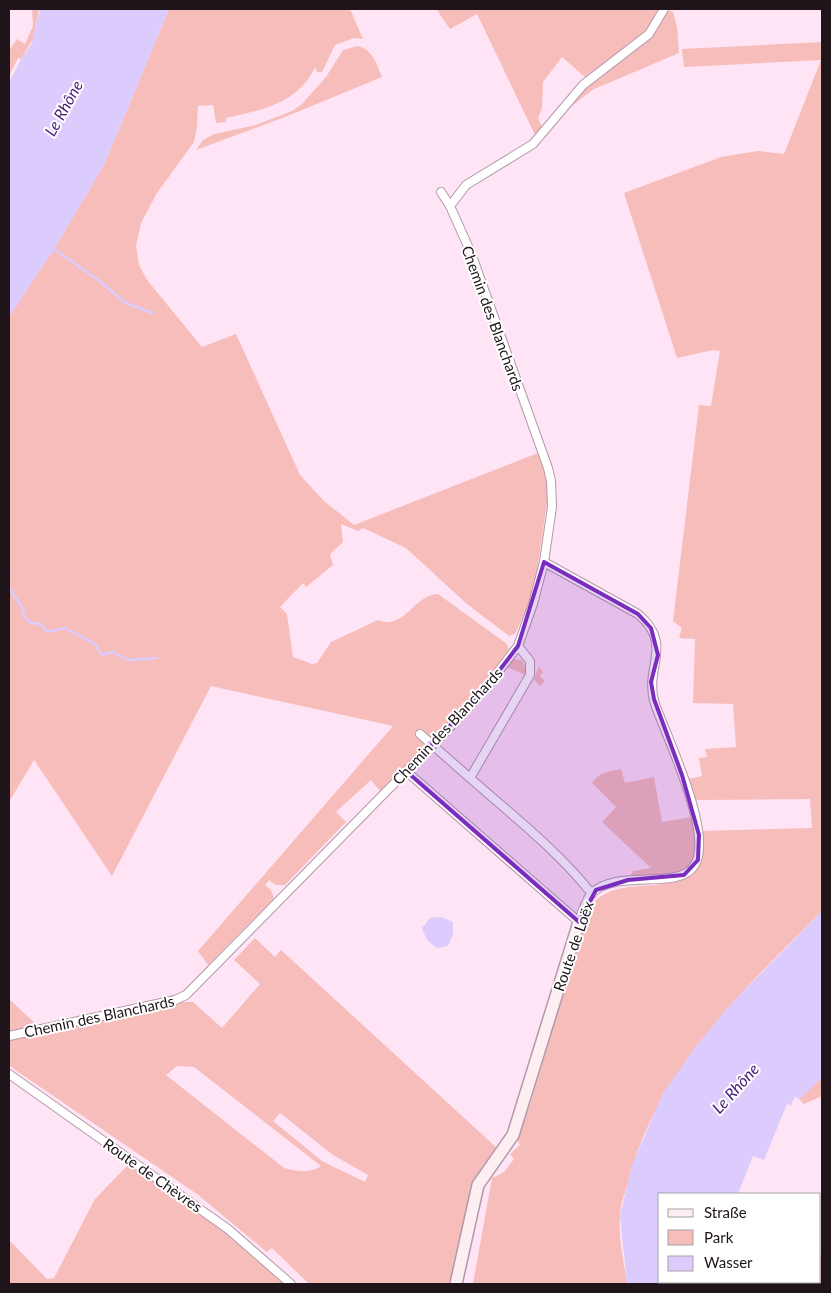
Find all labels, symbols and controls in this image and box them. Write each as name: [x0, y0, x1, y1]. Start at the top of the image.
water label: Le Rhône: [40, 77, 86, 139]
street label: Chemin des Blanchards: [458, 243, 528, 393]
street label: Chemin des Blanchards: [388, 664, 506, 788]
street label: Route de Loëx: [549, 898, 597, 993]
street label: Chemin des Blanchards: [22, 991, 176, 1041]
water label: Le Rhône: [708, 1059, 763, 1117]
street label: Route de Chèvres: [100, 1134, 206, 1216]
legend: [658, 1193, 821, 1283]
text: Straße: [704, 1203, 747, 1221]
text: Park: [704, 1228, 734, 1246]
text: Wasser: [704, 1253, 753, 1271]

